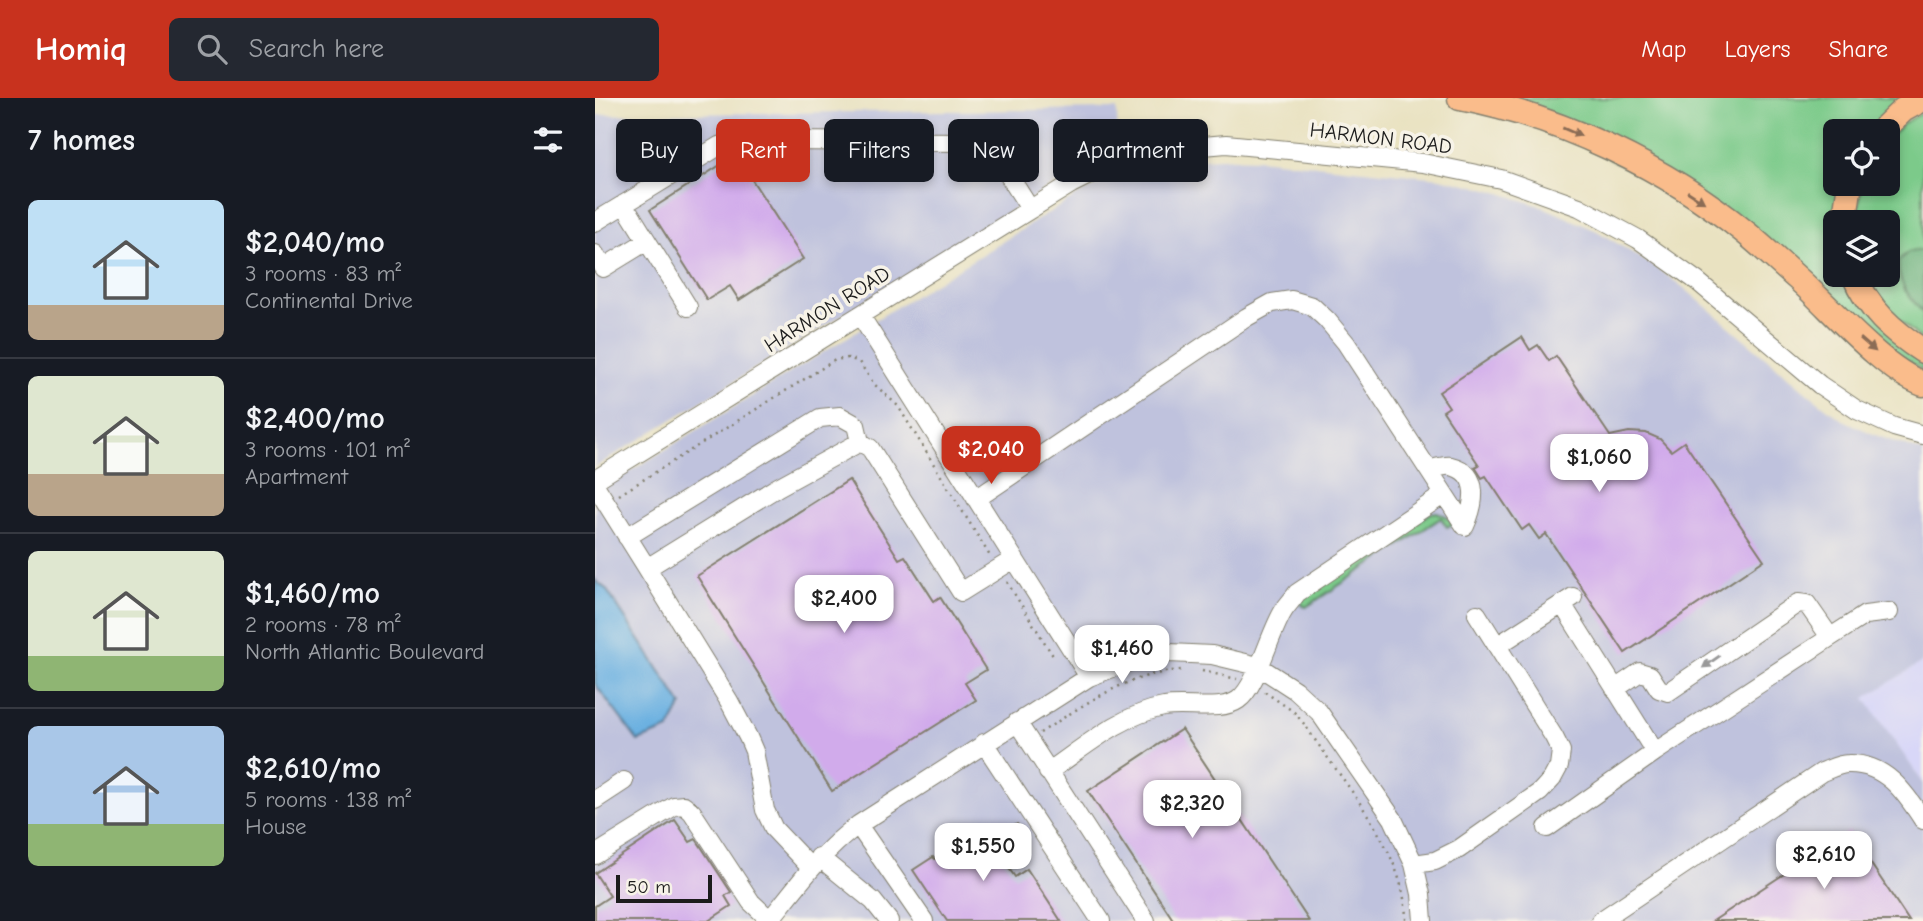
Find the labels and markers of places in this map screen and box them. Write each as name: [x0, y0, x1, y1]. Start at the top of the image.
pin: $2,040: [934, 426, 1048, 486]
pin: $1,060: [1542, 434, 1656, 494]
pin: $2,400: [787, 575, 901, 635]
pin: $1,460: [1065, 626, 1179, 685]
pin: $2,320: [1135, 780, 1249, 840]
pin: $1,550: [926, 824, 1040, 883]
pin: $2,610: [1767, 832, 1881, 891]

